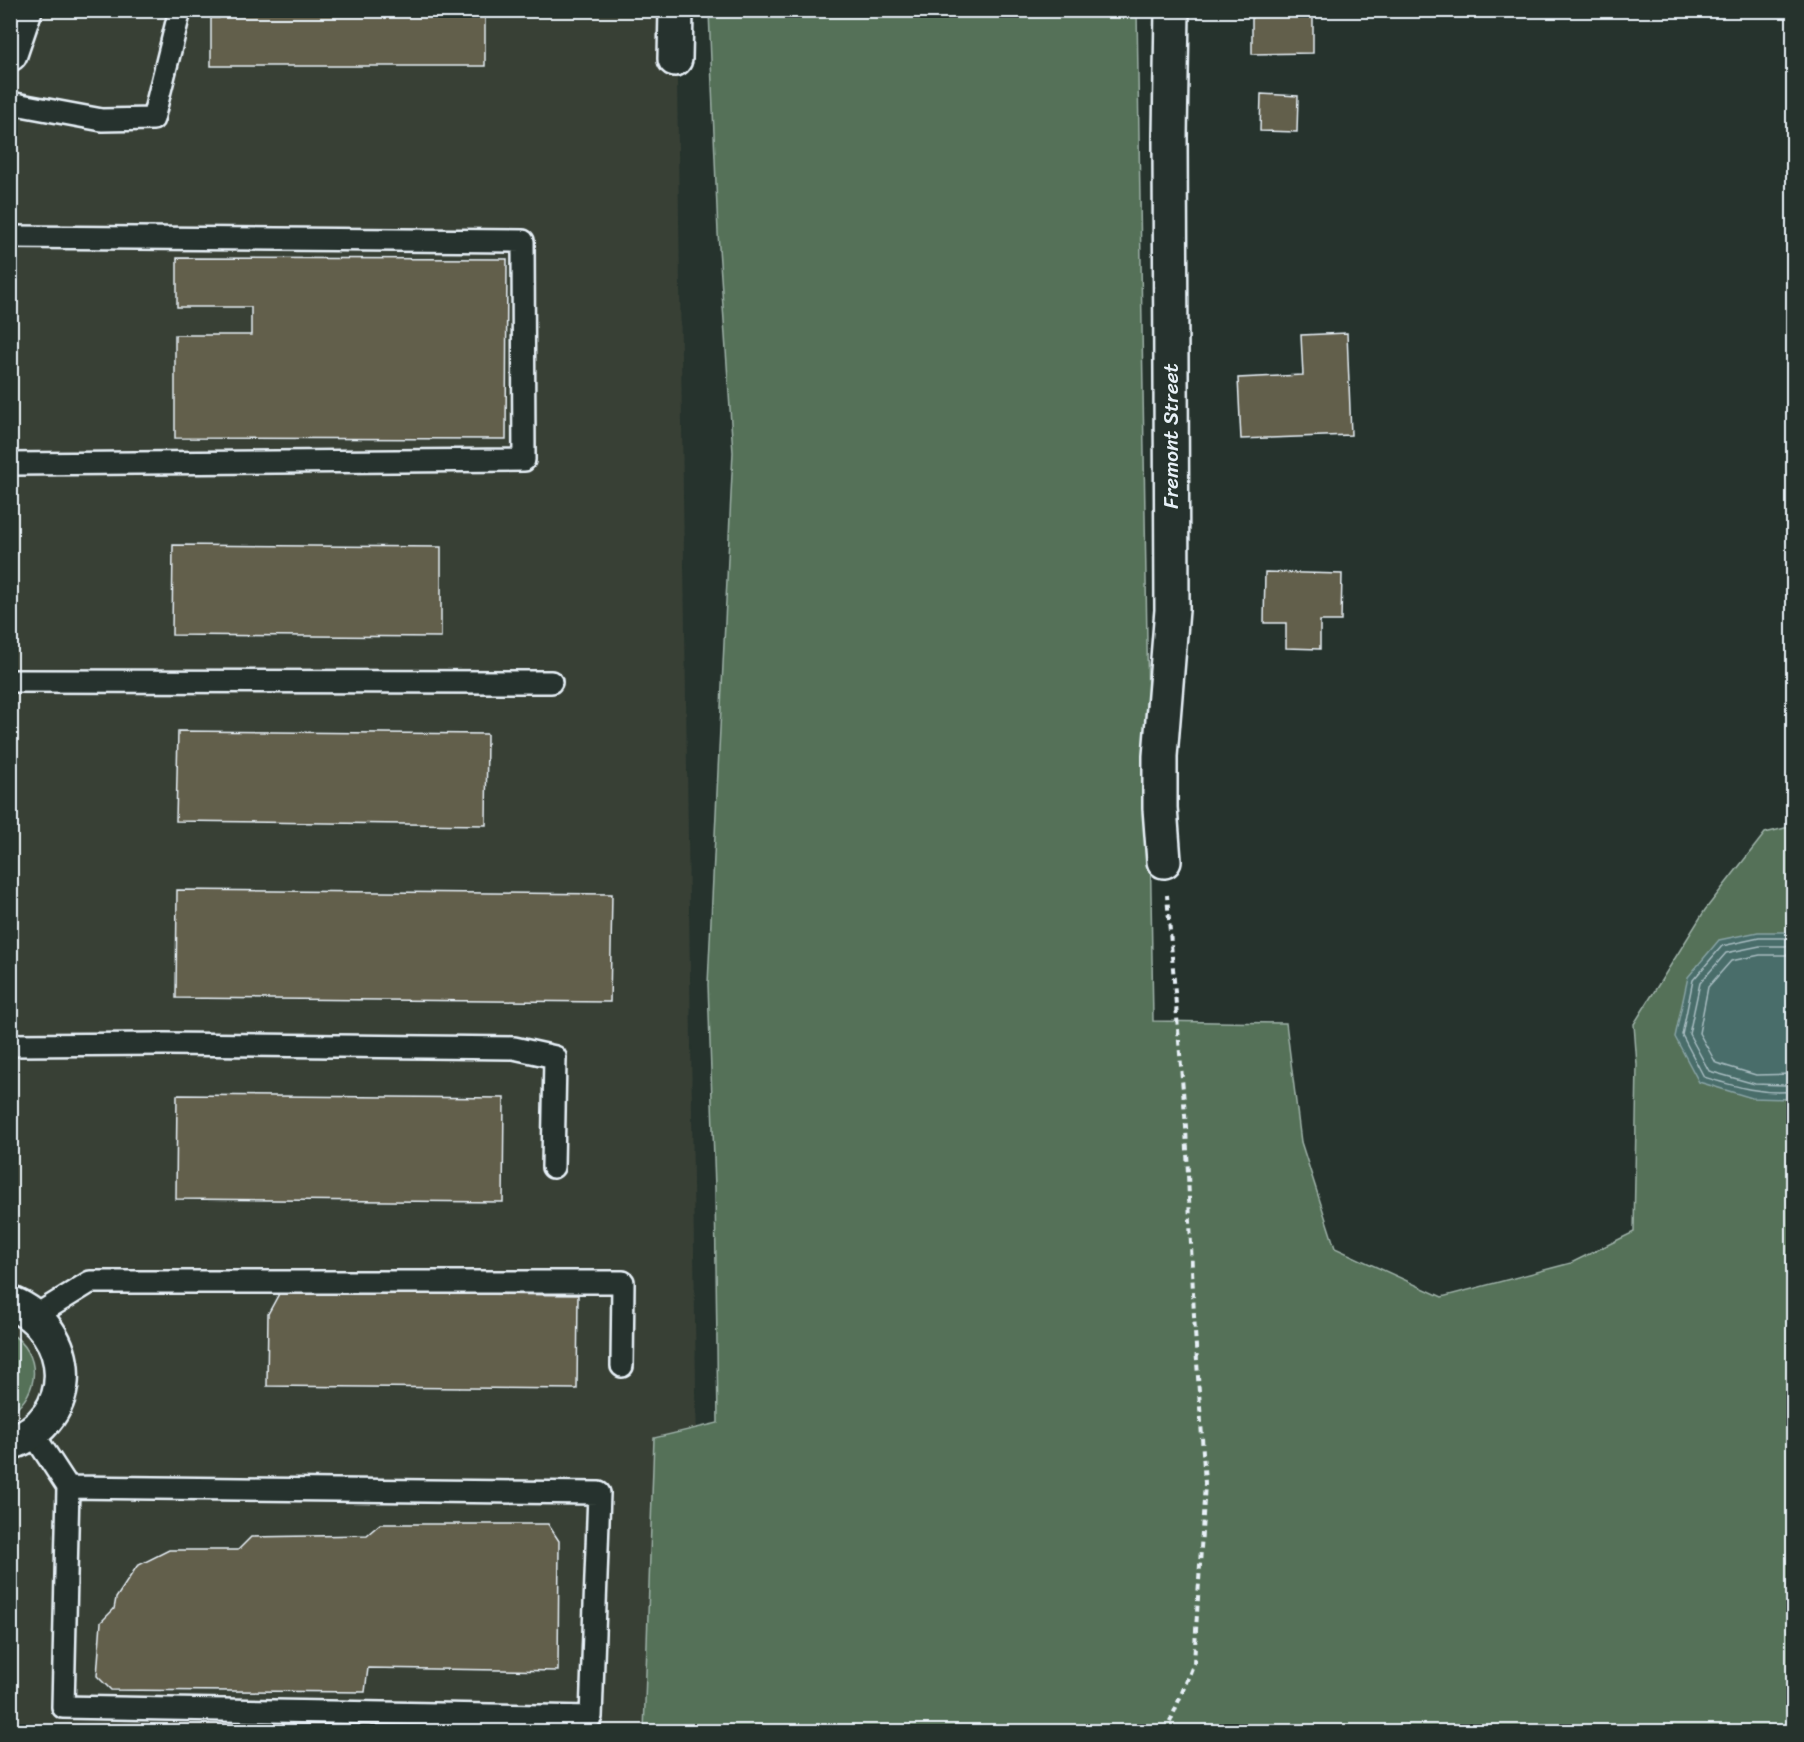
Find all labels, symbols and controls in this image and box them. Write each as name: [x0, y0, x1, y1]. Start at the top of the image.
street label: Fremont Street: [1152, 363, 1190, 509]

